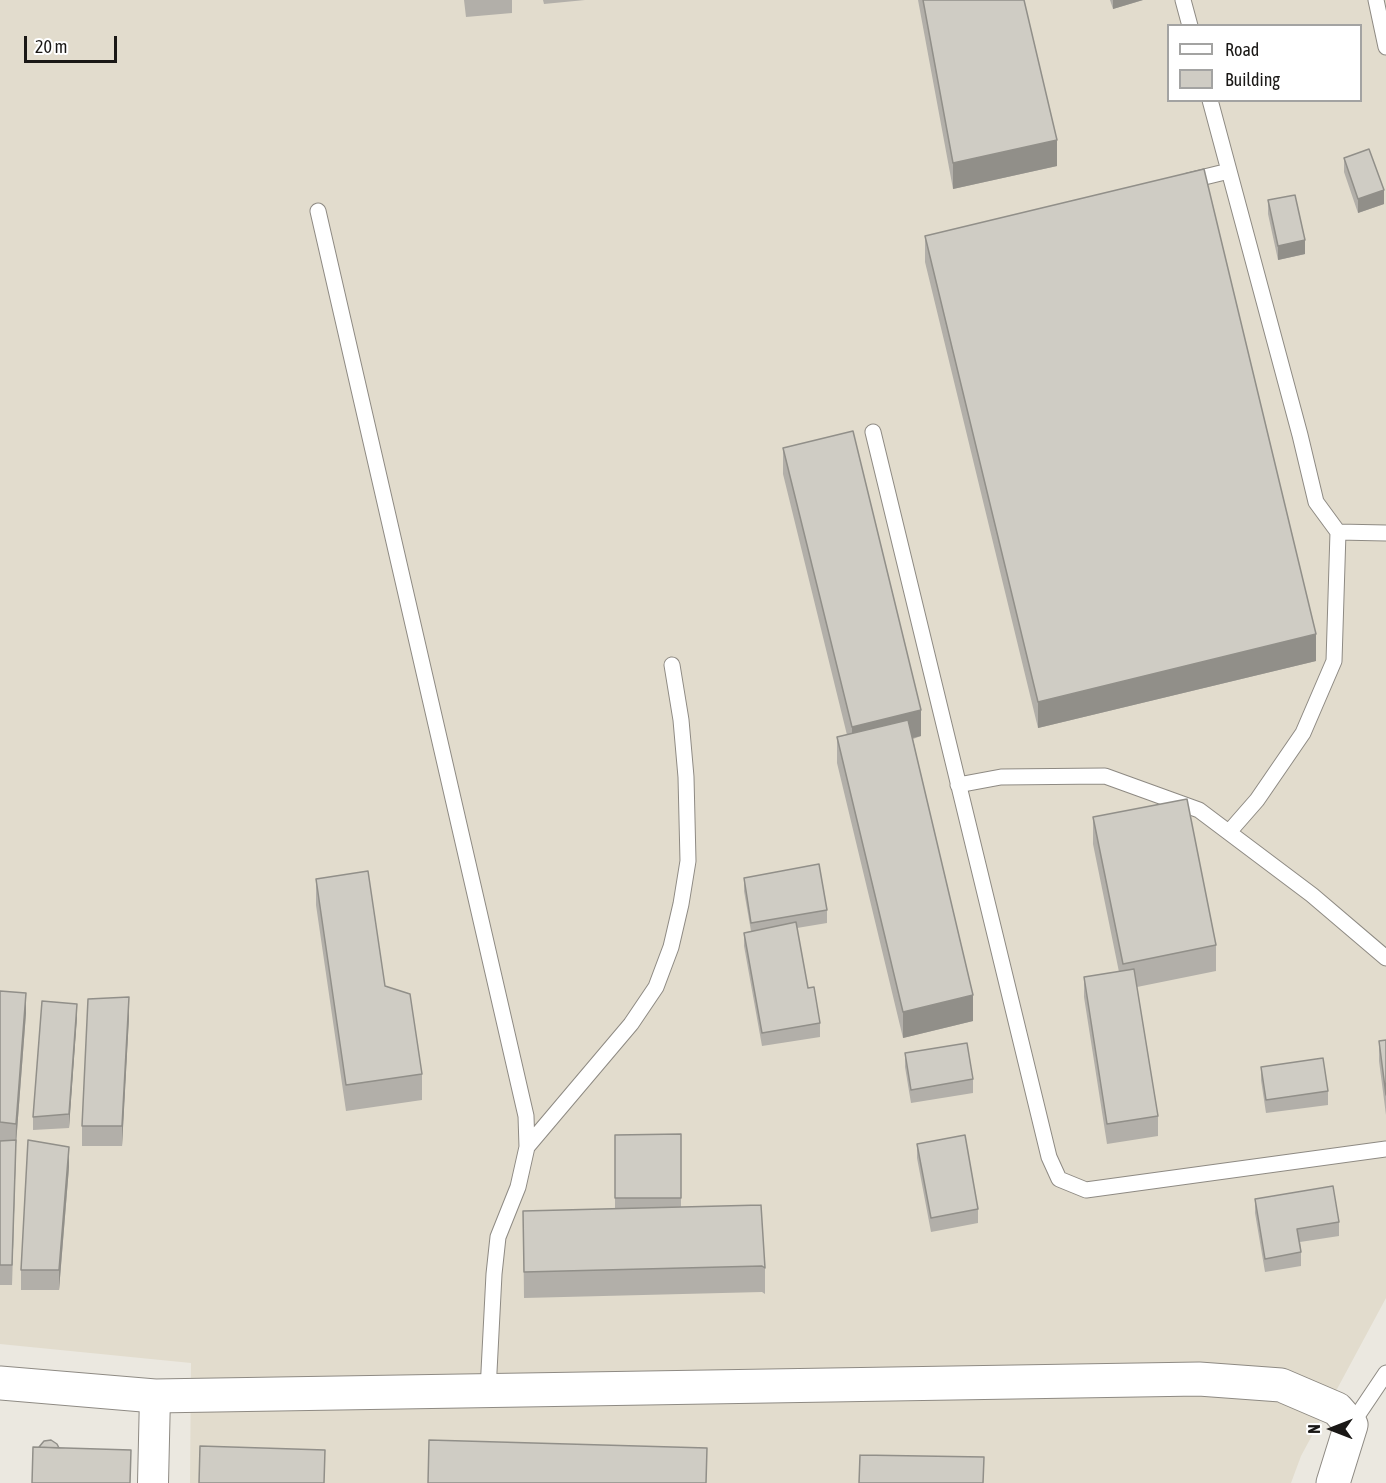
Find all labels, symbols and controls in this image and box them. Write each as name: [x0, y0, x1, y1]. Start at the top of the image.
scale bar: [27, 24, 120, 62]
legend: [1167, 24, 1362, 102]
text: 20 m: [35, 36, 67, 57]
text: Road: [1225, 39, 1259, 60]
text: Building: [1225, 69, 1280, 90]
north arrow: [1302, 1399, 1362, 1459]
text: N: [1305, 1424, 1323, 1434]

